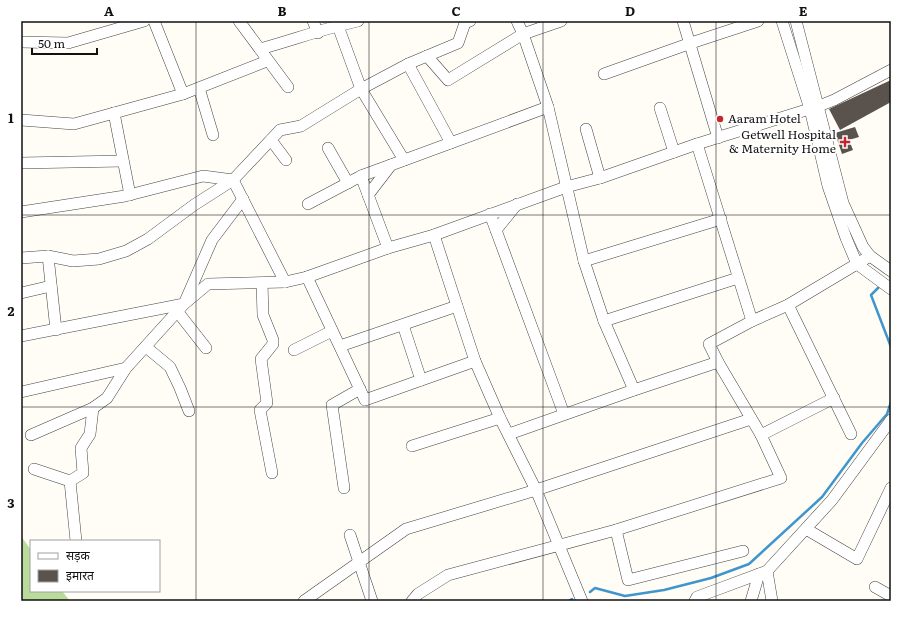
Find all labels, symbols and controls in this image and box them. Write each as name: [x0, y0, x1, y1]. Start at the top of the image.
text: A: [104, 1, 114, 20]
text: B: [278, 1, 287, 20]
text: C: [451, 1, 461, 20]
text: D: [625, 1, 635, 20]
text: E: [799, 1, 808, 20]
scale bar: [32, 30, 97, 56]
text: 50 m: [38, 34, 65, 52]
text: 1: [8, 108, 14, 127]
place label: Aaram Hotel: [728, 109, 801, 127]
marker: Aaram Hotel: [715, 114, 725, 124]
place label: Getwell Hospital & Maternity Home: [729, 125, 836, 157]
marker: Getwell Hospital & Maternity Home: [839, 136, 851, 148]
text: 2: [8, 301, 15, 320]
text: 3: [7, 493, 15, 512]
legend: [30, 540, 160, 592]
text: सड़क: [66, 546, 91, 564]
text: इमारत: [66, 566, 95, 584]

